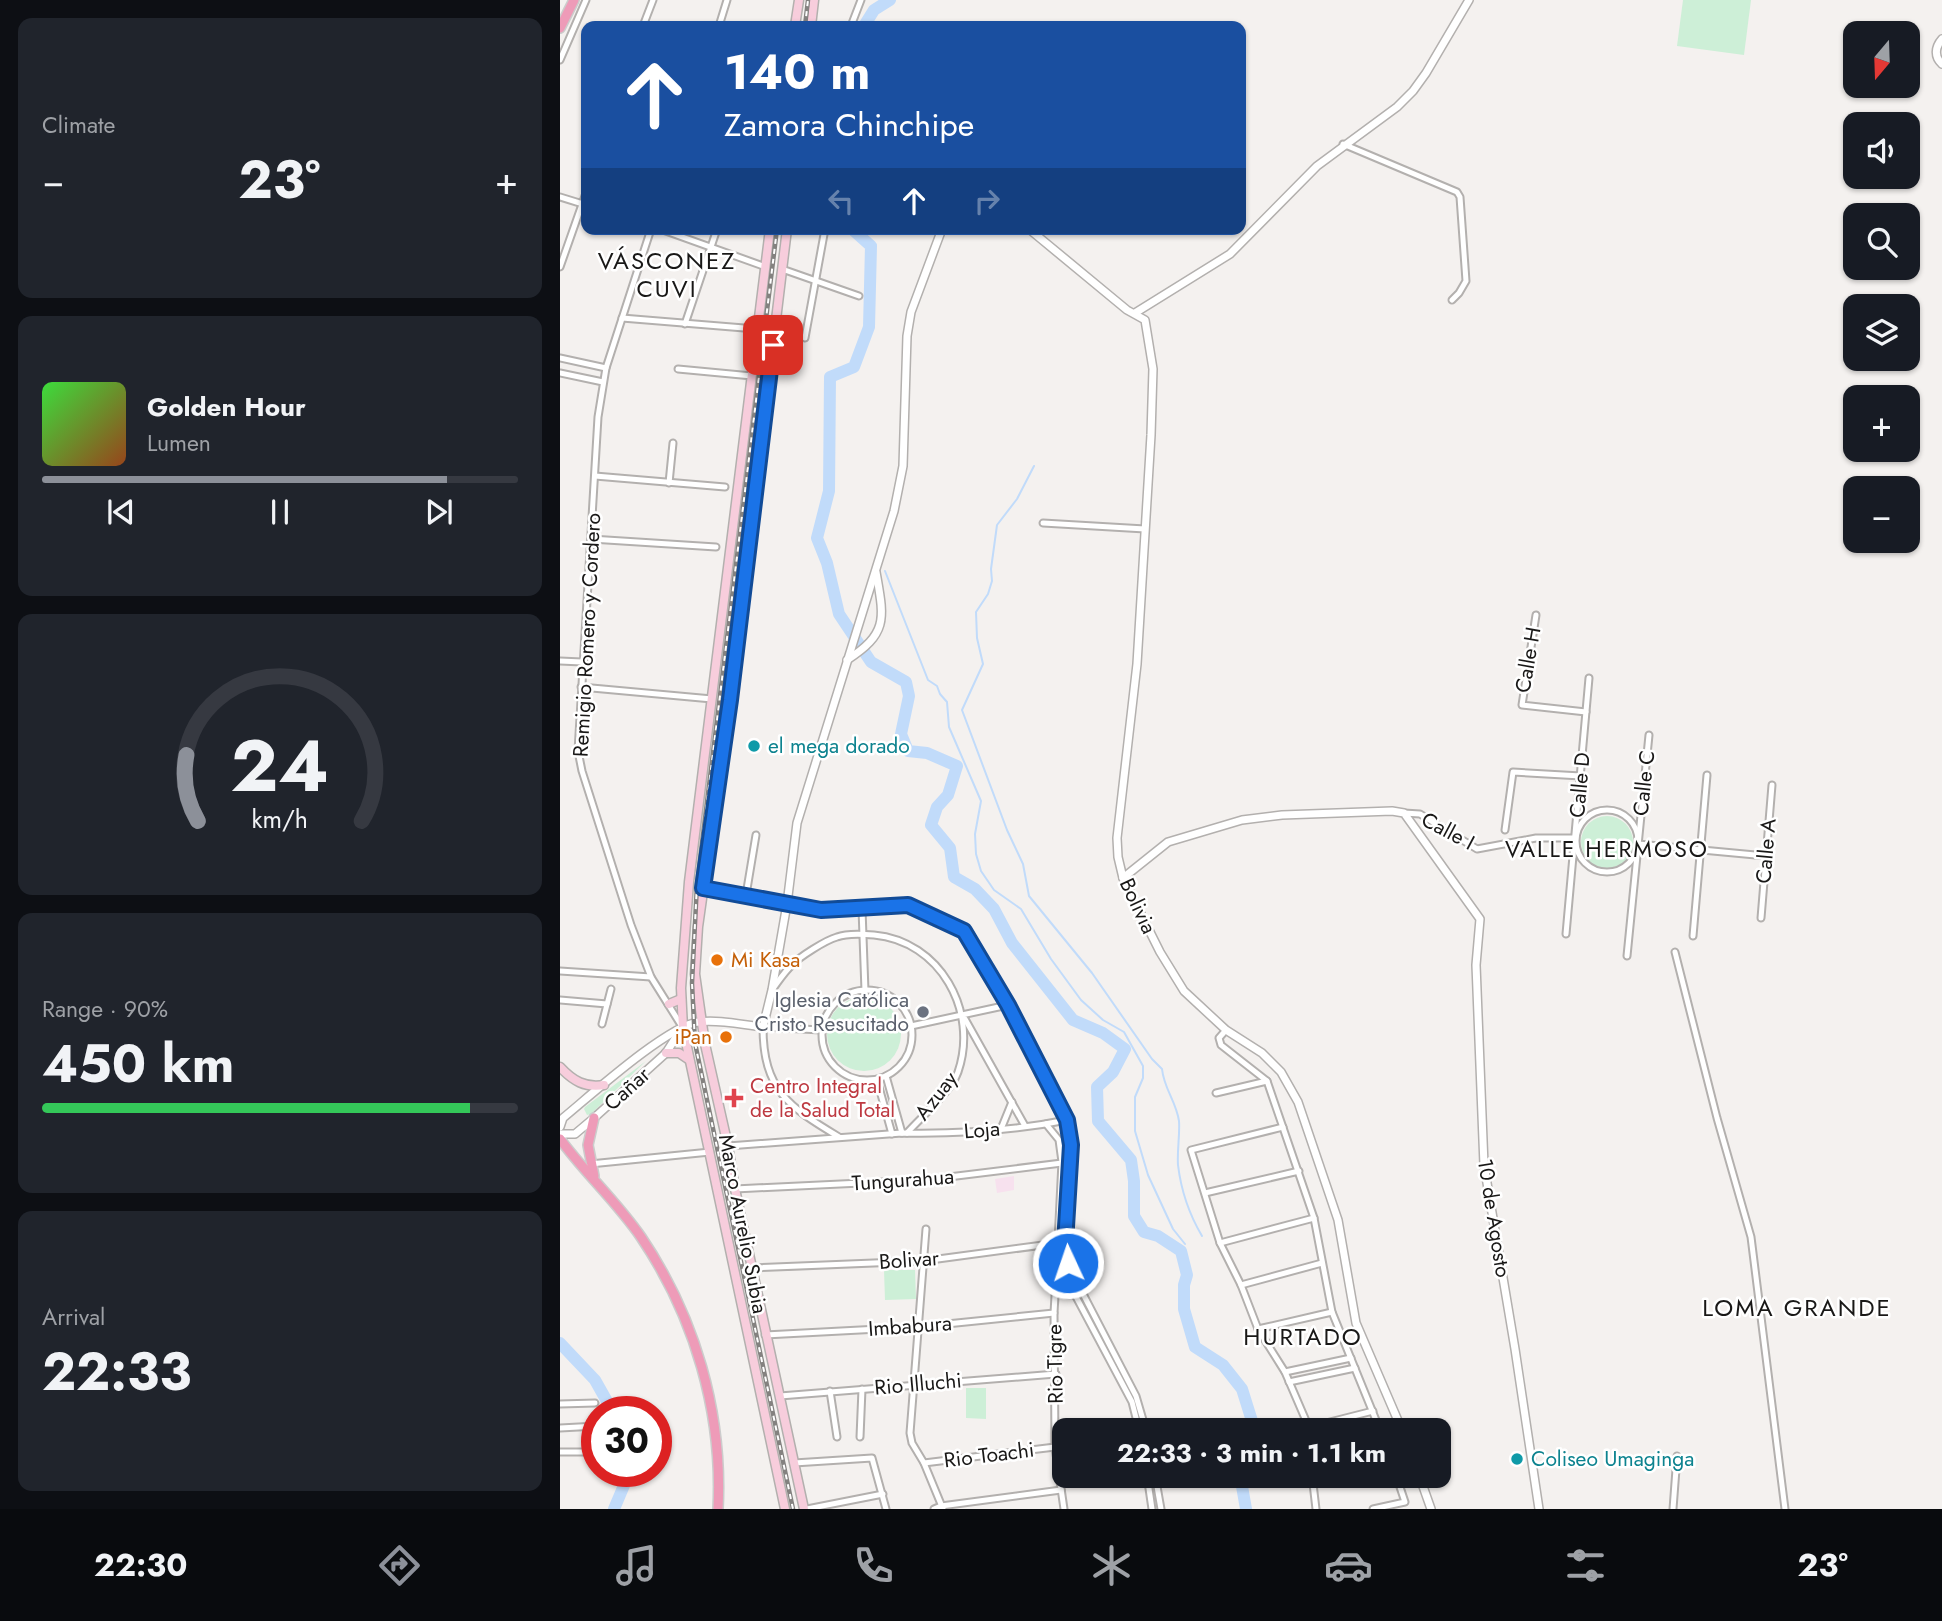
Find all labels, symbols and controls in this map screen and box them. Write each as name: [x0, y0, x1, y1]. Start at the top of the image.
north arrow: [1843, 21, 1920, 98]
map controls: [1843, 21, 1920, 553]
text: 140 m: [724, 37, 870, 107]
icon: ahead: [609, 49, 700, 140]
text: Zamora Chinchipe: [724, 102, 974, 148]
text: Climate: [42, 108, 115, 142]
button: sound: [1843, 112, 1920, 189]
text: 23°: [239, 142, 320, 218]
text: −: [42, 153, 64, 208]
text: +: [495, 153, 518, 208]
icon: left: [822, 182, 860, 220]
icon: ahead: [895, 182, 933, 220]
icon: right: [968, 182, 1006, 220]
button: search: [1843, 203, 1920, 280]
district label: VÁSCONEZ CUVI: [598, 243, 736, 306]
button: layers: [1843, 294, 1920, 371]
pin: [743, 315, 803, 375]
icon: arrive: [754, 326, 792, 364]
button: +: [1843, 385, 1920, 462]
text: Golden Hour: [147, 388, 306, 426]
text: Lumen: [147, 426, 211, 460]
button: −: [1843, 476, 1920, 553]
icon: previous: [102, 493, 140, 531]
icon: pause: [261, 493, 299, 531]
icon: next: [420, 493, 458, 531]
street label: Remigio Romero y Cordero: [566, 512, 608, 758]
street label: Calle H: [1507, 625, 1549, 695]
text: 24: [231, 713, 329, 818]
place label: el mega dorado: [768, 731, 910, 761]
marker: el mega dorado: [746, 738, 762, 754]
street label: Calle C: [1626, 749, 1662, 817]
street label: Calle D: [1562, 751, 1598, 819]
text: km/h: [252, 800, 308, 836]
street label: Calle I: [1416, 805, 1480, 857]
street label: Calle A: [1748, 817, 1784, 885]
district label: VALLE HERMOSO: [1505, 832, 1709, 866]
street label: Bolivia: [1112, 873, 1164, 939]
place label: Mi Kasa: [731, 945, 800, 975]
marker: Mi Kasa: [709, 952, 725, 968]
place label: Iglesia Católica Cristo Resucitado: [755, 985, 909, 1039]
text: Range · 90%: [42, 992, 168, 1026]
marker: Iglesia Católica Cristo Resucitado: [915, 1004, 931, 1020]
place label: iPan: [675, 1022, 712, 1052]
text: 450 km: [42, 1026, 235, 1102]
marker: iPan: [718, 1029, 734, 1045]
street label: Cañar: [597, 1060, 657, 1118]
street label: Azuay: [907, 1065, 965, 1127]
place label: Centro Integral de la Salud Total: [750, 1071, 895, 1125]
marker: Centro Integral de la Salud Total: [724, 1088, 744, 1108]
street label: Loja: [963, 1113, 1001, 1147]
street label: Marco Aurelio Subia: [711, 1132, 775, 1316]
street label: 10 de Agosto: [1470, 1157, 1518, 1279]
street label: Tungurahua: [851, 1161, 955, 1199]
position arrow: [1031, 1226, 1105, 1300]
street label: Bolivar: [878, 1243, 941, 1277]
district label: LOMA GRANDE: [1702, 1290, 1892, 1325]
text: Arrival: [42, 1300, 105, 1334]
street label: Imbabura: [867, 1308, 953, 1344]
district label: HURTADO: [1243, 1319, 1363, 1354]
street label: Rio Tigre: [1039, 1324, 1071, 1404]
text: 22:33: [42, 1334, 192, 1410]
street label: Rio Illuchi: [873, 1365, 963, 1403]
speed limit sign: 30: [581, 1396, 672, 1487]
text: 22:33 · 3 min · 1.1 km: [1117, 1434, 1386, 1472]
street label: Rio Toachi: [942, 1435, 1036, 1475]
place label: Coliseo Umaginga: [1531, 1444, 1694, 1474]
marker: Coliseo Umaginga: [1509, 1451, 1525, 1467]
icon: directions: [375, 1541, 424, 1590]
icon: music: [612, 1541, 661, 1590]
icon: phone: [849, 1541, 898, 1590]
icon: climate: [1087, 1541, 1136, 1590]
icon: car: [1324, 1541, 1373, 1590]
icon: filters: [1561, 1541, 1610, 1590]
text: 22:30: [94, 1542, 187, 1588]
text: 23°: [1798, 1542, 1848, 1588]

